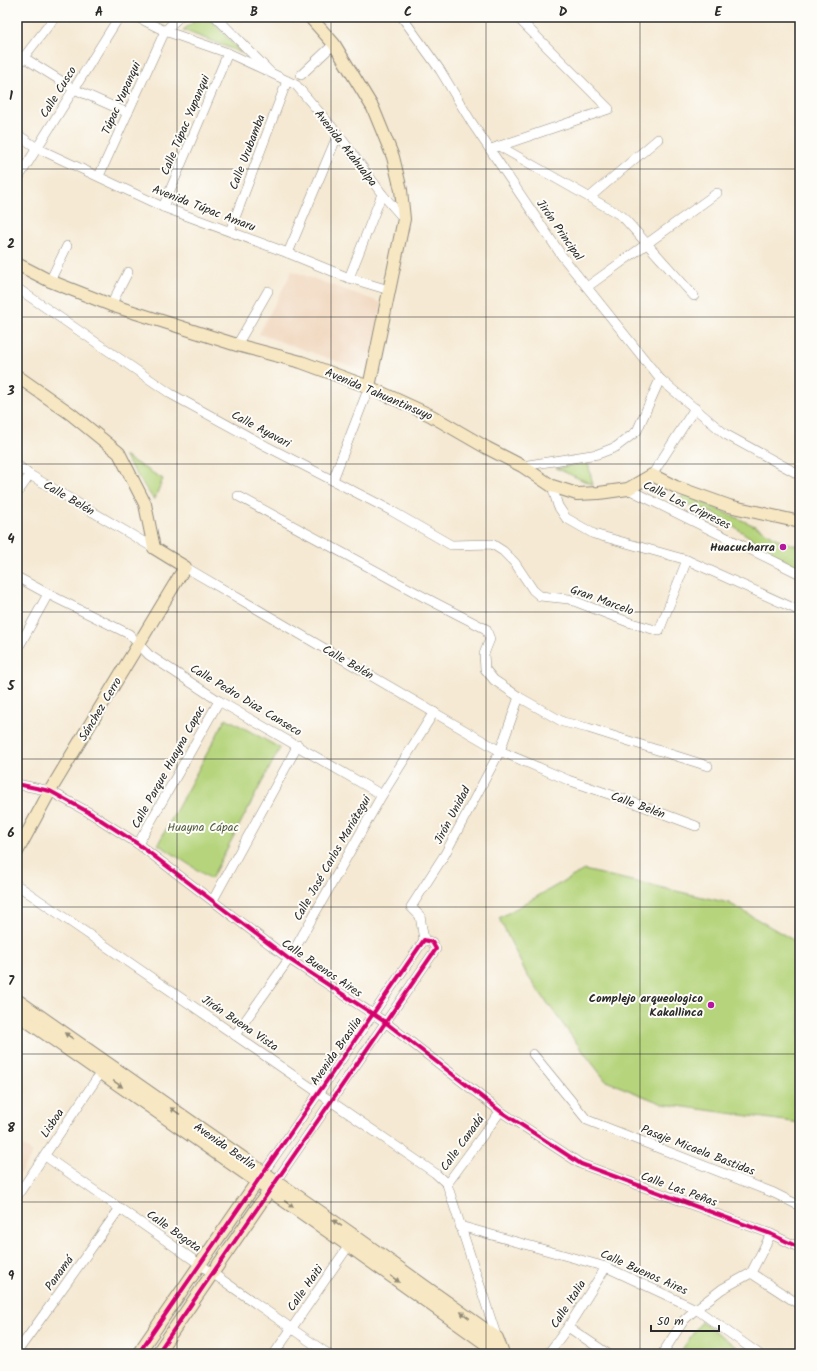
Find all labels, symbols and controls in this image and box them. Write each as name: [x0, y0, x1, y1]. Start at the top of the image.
text: A: [95, 2, 103, 23]
text: B: [250, 2, 258, 23]
text: C: [404, 2, 412, 23]
text: D: [559, 2, 568, 23]
text: E: [714, 2, 722, 23]
street label: Túpac Yupanqui: [97, 57, 147, 138]
street label: Calle Cusco: [35, 63, 82, 122]
street label: Calle Túpac Yupanqui: [156, 71, 216, 178]
text: 1: [9, 86, 13, 107]
street label: Avenida Atahualpa: [309, 106, 382, 191]
street label: Calle Urubamba: [224, 111, 271, 193]
street label: Avenida Túpac Amaru: [149, 180, 258, 237]
street label: Jirón Principal: [531, 196, 588, 265]
text: 2: [7, 234, 15, 255]
street label: Avenida Tahuantinsuyo: [322, 363, 436, 426]
text: 3: [6, 381, 15, 402]
street label: Calle Ayavari: [228, 406, 295, 454]
street label: Calle Belén: [40, 476, 98, 521]
street label: Calle Los Cripreses: [640, 476, 734, 535]
text: 4: [7, 529, 15, 550]
place label: Huacucharra: [710, 538, 775, 557]
marker: Huacucharra: [778, 542, 788, 552]
street label: Gran Marcelo: [567, 580, 636, 621]
street label: Calle Belén: [319, 640, 377, 685]
street label: Calle Pedro Diaz Canseco: [186, 659, 305, 741]
street label: Sánchez Cerro: [74, 674, 127, 745]
text: 5: [7, 676, 16, 697]
street label: Calle Parque Huayna Capac: [127, 702, 210, 832]
street label: Jirón Unidad: [429, 782, 476, 848]
street label: Calle Belén: [608, 787, 668, 824]
street label: Calle José Carlos Mariátegui: [289, 791, 377, 925]
park label: Huayna Cápac: [167, 818, 239, 837]
text: 6: [7, 823, 15, 844]
street label: Calle Buenos Aires: [277, 934, 366, 1003]
text: 7: [8, 971, 15, 992]
place label: Complejo arqueologico Kakallinca: [589, 989, 704, 1022]
street label: Jirón Buena Vista: [197, 991, 282, 1056]
marker: Complejo arqueologico Kakallinca: [706, 1000, 716, 1010]
street label: Avenida Brasilia: [306, 1013, 367, 1090]
one-way arrow: [63, 1032, 74, 1040]
one-way arrow: [113, 1080, 123, 1088]
street label: Lisboa: [36, 1104, 69, 1142]
one-way arrow: [170, 1107, 181, 1115]
street label: Calle Canadá: [435, 1110, 490, 1175]
text: 8: [7, 1118, 15, 1139]
street label: Avenida Berlín: [190, 1118, 260, 1175]
street label: Pasaje Micaela Bastidas: [638, 1120, 758, 1181]
street label: Calle Las Peñas: [638, 1167, 720, 1212]
one-way arrow: [284, 1200, 294, 1208]
street label: Calle Bogota: [142, 1205, 205, 1258]
one-way arrow: [331, 1219, 342, 1227]
street label: Calle Buenos Aires: [597, 1245, 691, 1300]
street label: Panamá: [40, 1251, 79, 1295]
street label: Calle Haiti: [282, 1260, 329, 1315]
text: 9: [8, 1266, 15, 1287]
one-way arrow: [390, 1275, 401, 1283]
street label: Calle Italia: [546, 1276, 591, 1332]
scale bar: [651, 1307, 719, 1333]
one-way arrow: [460, 1311, 471, 1319]
text: 50 m: [657, 1312, 684, 1331]

